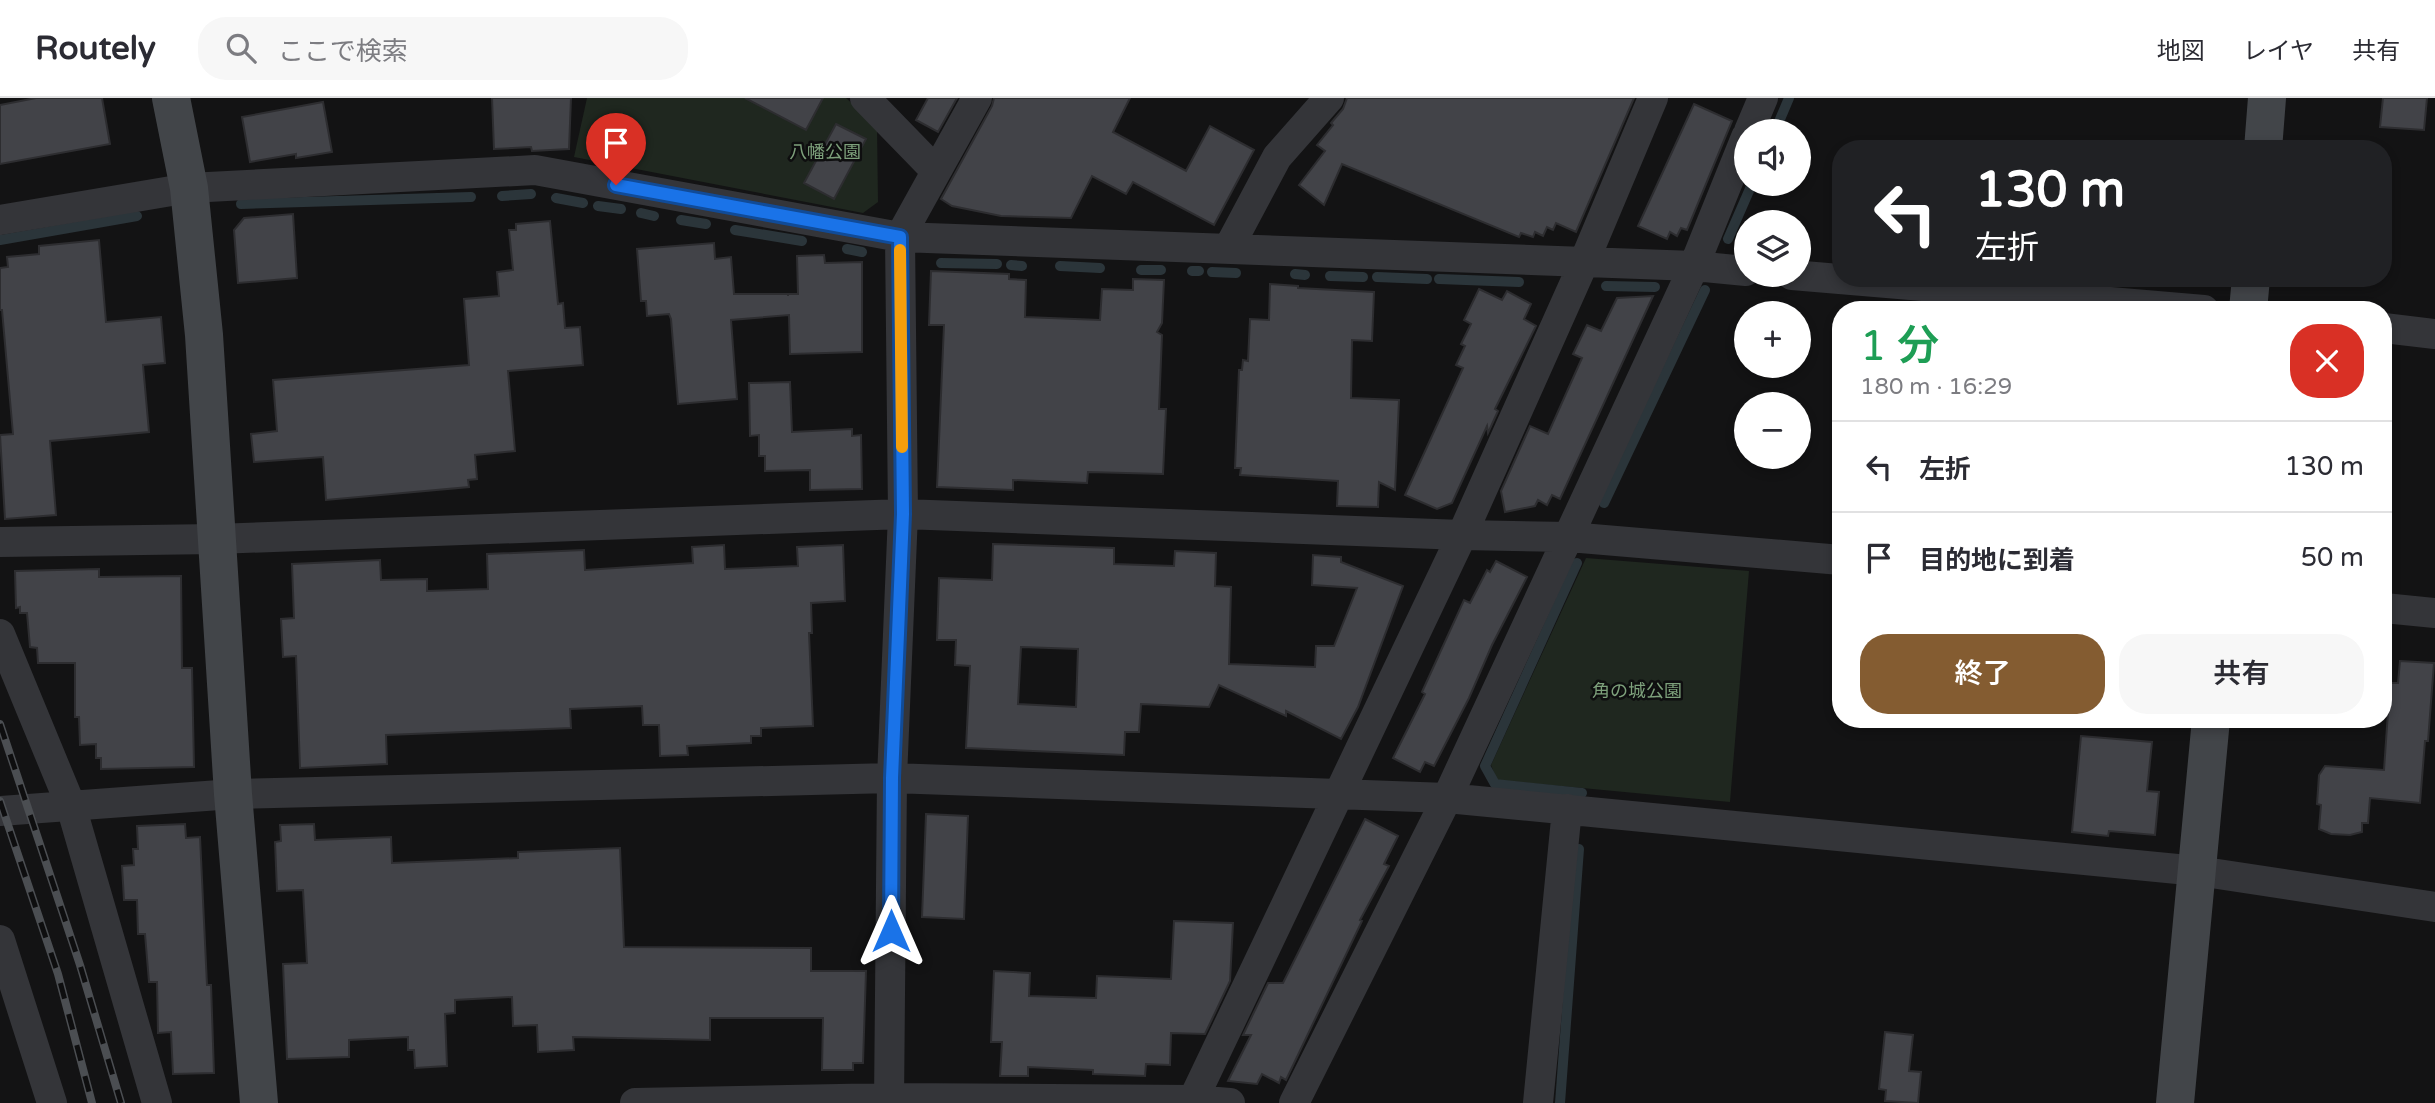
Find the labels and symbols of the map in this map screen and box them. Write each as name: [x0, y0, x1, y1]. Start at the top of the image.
pin: [586, 113, 646, 185]
park label: 八幡公園: [789, 141, 861, 163]
park label: 角の城公園: [1592, 680, 1682, 702]
position arrow: [854, 894, 928, 968]

